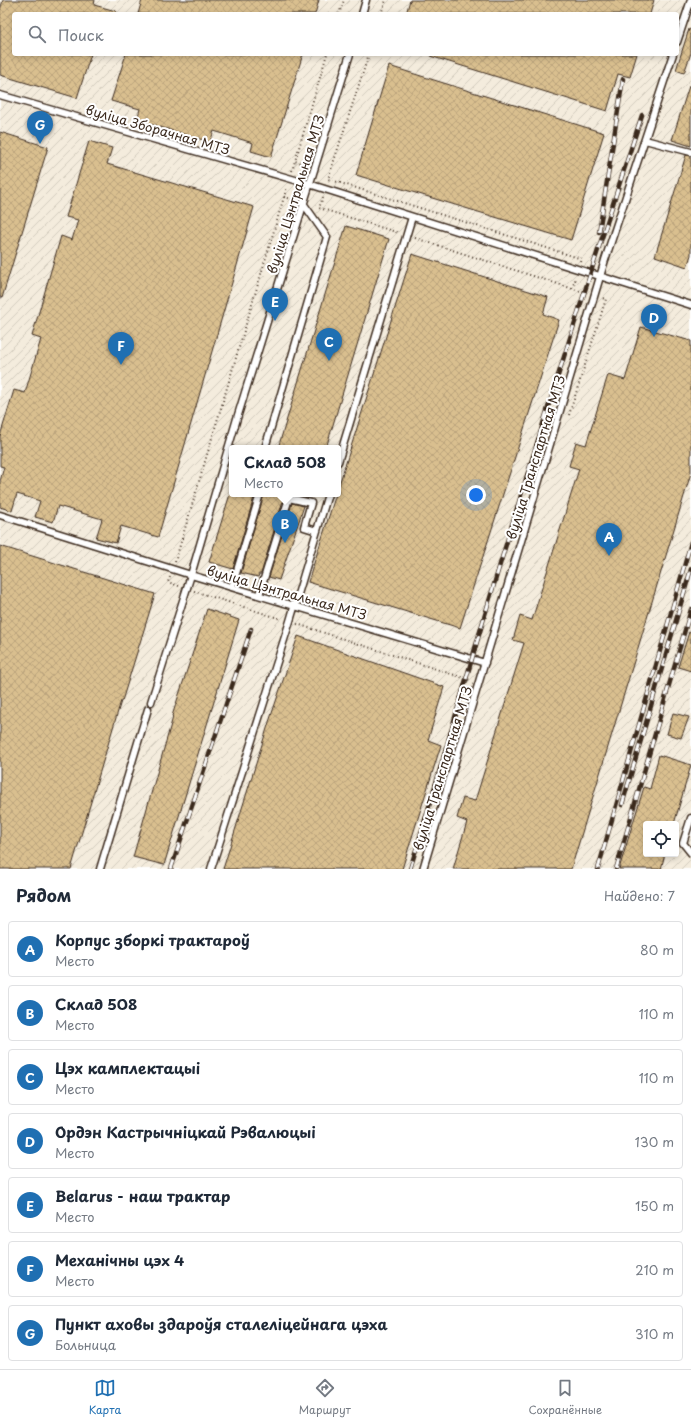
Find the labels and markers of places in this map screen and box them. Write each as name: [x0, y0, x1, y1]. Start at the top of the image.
pin: G: [27, 111, 53, 144]
pin: E: [262, 288, 288, 321]
pin: D: [641, 304, 667, 337]
pin: C: [316, 328, 342, 361]
pin: F: [108, 332, 134, 365]
pin: B: [272, 510, 298, 543]
pin: A: [596, 523, 622, 556]

